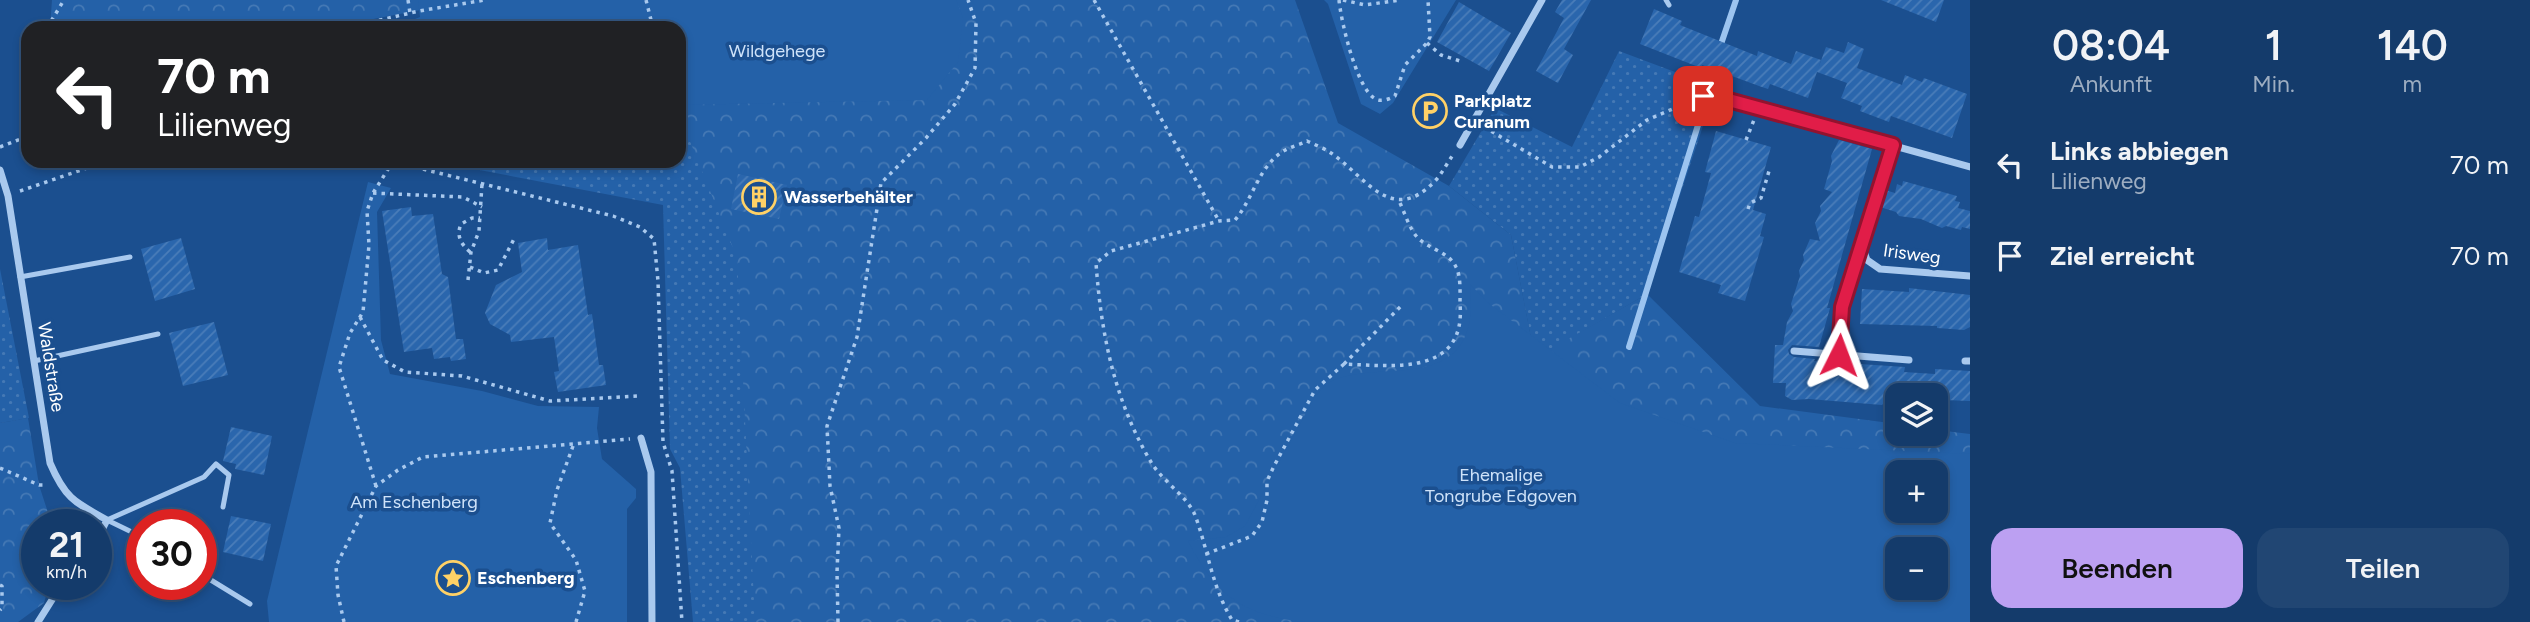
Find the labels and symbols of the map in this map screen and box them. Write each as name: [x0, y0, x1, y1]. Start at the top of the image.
park label: Wildgehege: [729, 40, 825, 62]
pin: [1673, 66, 1733, 126]
place label: Parkplatz Curanum: [1454, 90, 1532, 133]
parking icon: Parkplatz Curanum: [1411, 92, 1449, 130]
building icon: Wasserbehälter: [740, 178, 778, 216]
place label: Wasserbehälter: [784, 186, 913, 208]
street label: Irisweg: [1882, 239, 1942, 269]
position arrow: [1802, 318, 1876, 392]
street label: Waldstraße: [33, 321, 69, 414]
park label: Ehemalige Tongrube Edgoven: [1425, 464, 1577, 507]
park label: Am Eschenberg: [350, 491, 478, 513]
speed limit sign: 30: [126, 509, 217, 600]
place icon: Eschenberg: [434, 559, 472, 597]
place label: Eschenberg: [477, 567, 575, 589]

